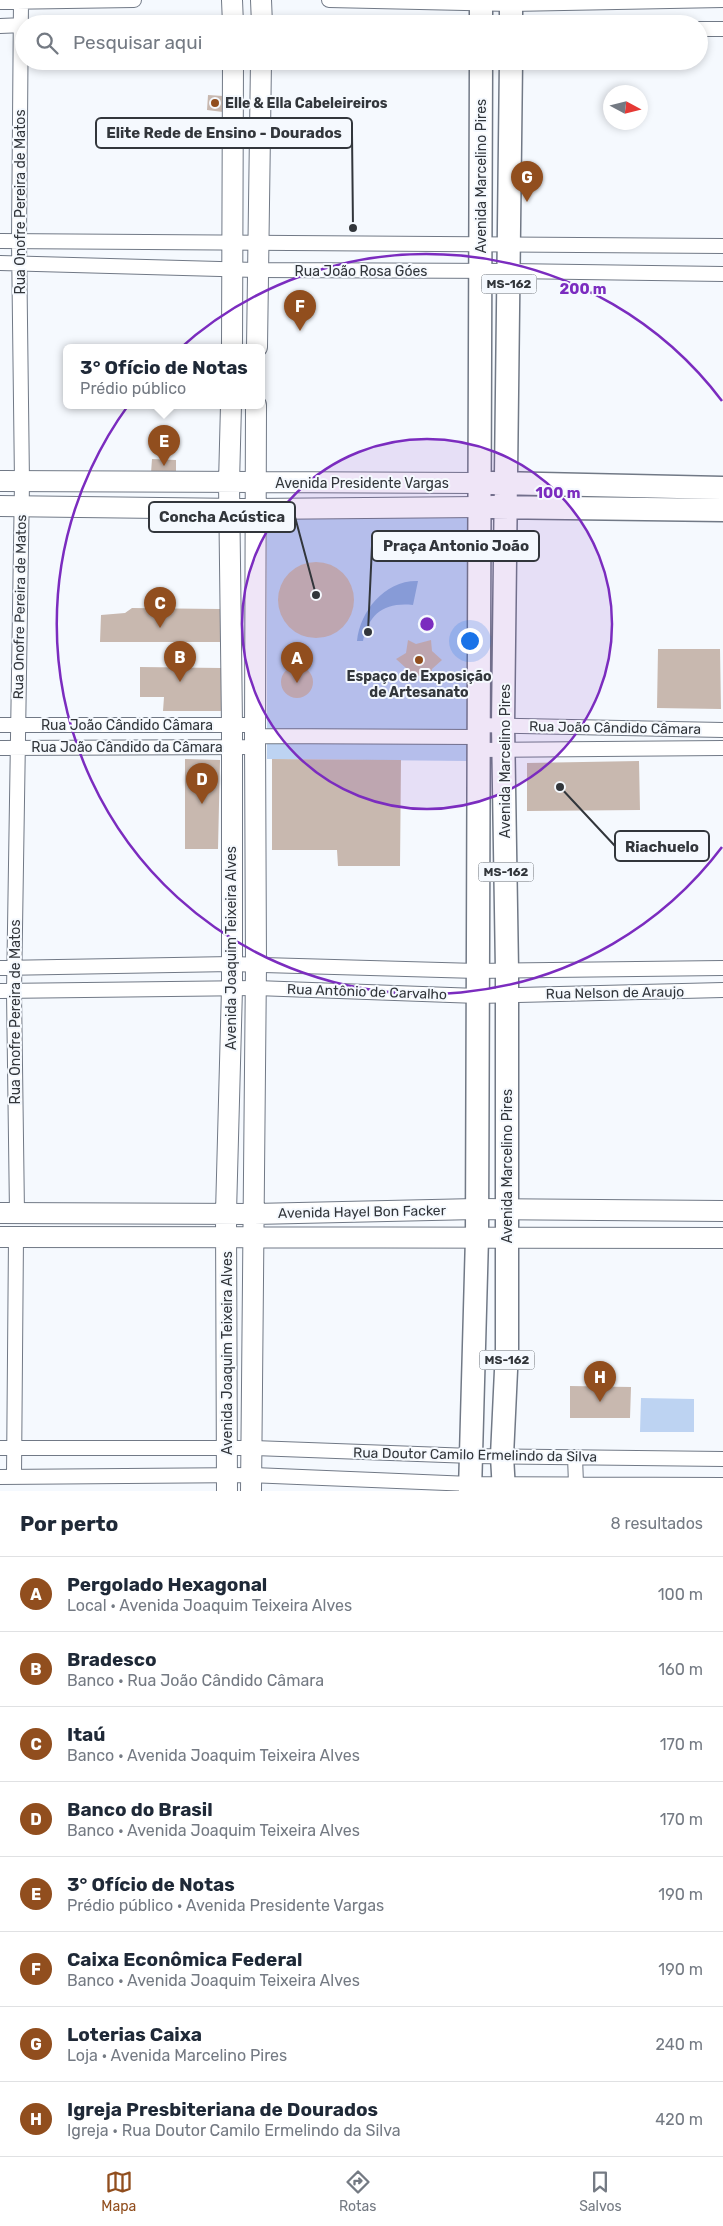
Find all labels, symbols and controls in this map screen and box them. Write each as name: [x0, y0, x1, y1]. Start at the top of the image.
search box: [15, 15, 708, 70]
icon: search: [33, 29, 61, 57]
text: Pesquisar aqui: [73, 31, 202, 54]
north arrow: [603, 85, 648, 130]
place label: Elle & Ella Cabeleireiros: [225, 95, 388, 112]
marker: Elle & Ella Cabeleireiros: [209, 97, 221, 109]
street label: Avenida Marcelino Pires: [473, 99, 490, 253]
street label: Rua Onofre Pereira de Matos: [12, 109, 29, 295]
callout: Elite Rede de Ensino - Dourados: [96, 118, 352, 148]
text: Elite Rede de Ensino - Dourados: [106, 124, 342, 142]
pin: G: [511, 161, 543, 202]
street label: Rua João Rosa Góes: [295, 263, 427, 280]
road number: MS-162: [482, 274, 536, 294]
text: 200 m: [559, 280, 607, 298]
pin: F: [284, 290, 316, 331]
popup: [63, 344, 265, 409]
text: 3° Ofício de Notas: [80, 356, 248, 379]
text: Prédio público: [80, 379, 186, 398]
pin: E: [148, 425, 180, 466]
street label: Avenida Presidente Vargas: [275, 475, 449, 492]
text: 100 m: [536, 484, 580, 502]
callout: Concha Acústica: [149, 502, 295, 532]
text: Concha Acústica: [159, 508, 285, 526]
street label: Rua Onofre Pereira de Matos: [10, 514, 30, 700]
callout: Praça Antonio João: [372, 531, 539, 561]
text: Praça Antonio João: [383, 537, 529, 555]
pin: C: [144, 587, 176, 628]
centre of rings: [418, 615, 436, 633]
your location: [457, 628, 483, 654]
pin: B: [164, 641, 196, 682]
pin: A: [281, 642, 313, 683]
marker: Espaço de Exposição de Artesanato: [413, 654, 425, 666]
place label: Espaço de Exposição de Artesanato: [346, 668, 492, 701]
street label: Avenida Marcelino Pires: [497, 684, 514, 838]
street label: Rua João Cândido Câmara: [41, 717, 213, 734]
street label: Rua João Cândido Câmara: [529, 718, 701, 738]
street label: Rua João Cândido da Câmara: [31, 739, 223, 756]
pin: D: [186, 763, 218, 804]
callout: Riachuelo: [615, 831, 709, 861]
text: Riachuelo: [625, 838, 699, 856]
street label: Avenida Joaquim Teixeira Alves: [223, 846, 240, 1050]
road number: MS-162: [478, 862, 534, 882]
street label: Rua Onofre Pereira de Matos: [7, 919, 24, 1105]
street label: Rua Antônio de Carvalho: [287, 981, 447, 1003]
street label: Rua Nelson de Araujo: [546, 983, 684, 1003]
street label: Avenida Marcelino Pires: [499, 1089, 516, 1243]
street label: Avenida Hayel Bon Facker: [278, 1202, 447, 1222]
street label: Avenida Joaquim Teixeira Alves: [219, 1251, 236, 1455]
road number: MS-162: [480, 1350, 534, 1370]
pin: H: [584, 1361, 616, 1402]
street label: Rua Doutor Camilo Ermelindo da Silva: [353, 1444, 597, 1466]
text: Por perto: [20, 1511, 118, 1536]
text: 8 resultados: [610, 1514, 703, 1533]
text: Pergolado Hexagonal: [67, 1573, 267, 1596]
text: A: [30, 1585, 42, 1604]
text: 100 m: [658, 1585, 703, 1604]
text: Local · Avenida Joaquim Teixeira Alves: [67, 1596, 352, 1615]
text: Bradesco: [67, 1648, 157, 1671]
text: B: [30, 1660, 42, 1679]
text: 160 m: [658, 1660, 703, 1679]
text: Banco · Rua João Cândido Câmara: [67, 1671, 324, 1690]
text: Itaú: [67, 1723, 105, 1746]
text: C: [30, 1735, 42, 1754]
text: 170 m: [660, 1735, 703, 1754]
text: Banco · Avenida Joaquim Teixeira Alves: [67, 1746, 360, 1765]
text: Banco do Brasil: [67, 1798, 213, 1821]
text: D: [30, 1810, 42, 1829]
text: 170 m: [660, 1810, 703, 1829]
text: Banco · Avenida Joaquim Teixeira Alves: [67, 1821, 360, 1840]
text: 3° Ofício de Notas: [67, 1873, 235, 1896]
text: E: [31, 1885, 41, 1904]
text: 190 m: [658, 1885, 703, 1904]
text: Prédio público · Avenida Presidente Vargas: [67, 1896, 384, 1915]
text: Caixa Econômica Federal: [67, 1948, 303, 1971]
text: F: [31, 1960, 41, 1979]
text: 190 m: [658, 1960, 703, 1979]
text: Banco · Avenida Joaquim Teixeira Alves: [67, 1971, 360, 1990]
text: Loterias Caixa: [67, 2023, 202, 2046]
text: G: [30, 2035, 42, 2054]
text: 240 m: [656, 2035, 703, 2054]
text: Loja · Avenida Marcelino Pires: [67, 2046, 287, 2065]
text: Igreja Presbiteriana de Dourados: [67, 2098, 378, 2121]
text: H: [30, 2110, 42, 2129]
text: 420 m: [655, 2110, 703, 2129]
text: Igreja · Rua Doutor Camilo Ermelindo da Silva: [67, 2121, 401, 2140]
tab: Mapa: [101, 2168, 136, 2215]
tab: Rotas: [339, 2168, 376, 2215]
tab: Salvos: [579, 2168, 622, 2215]

